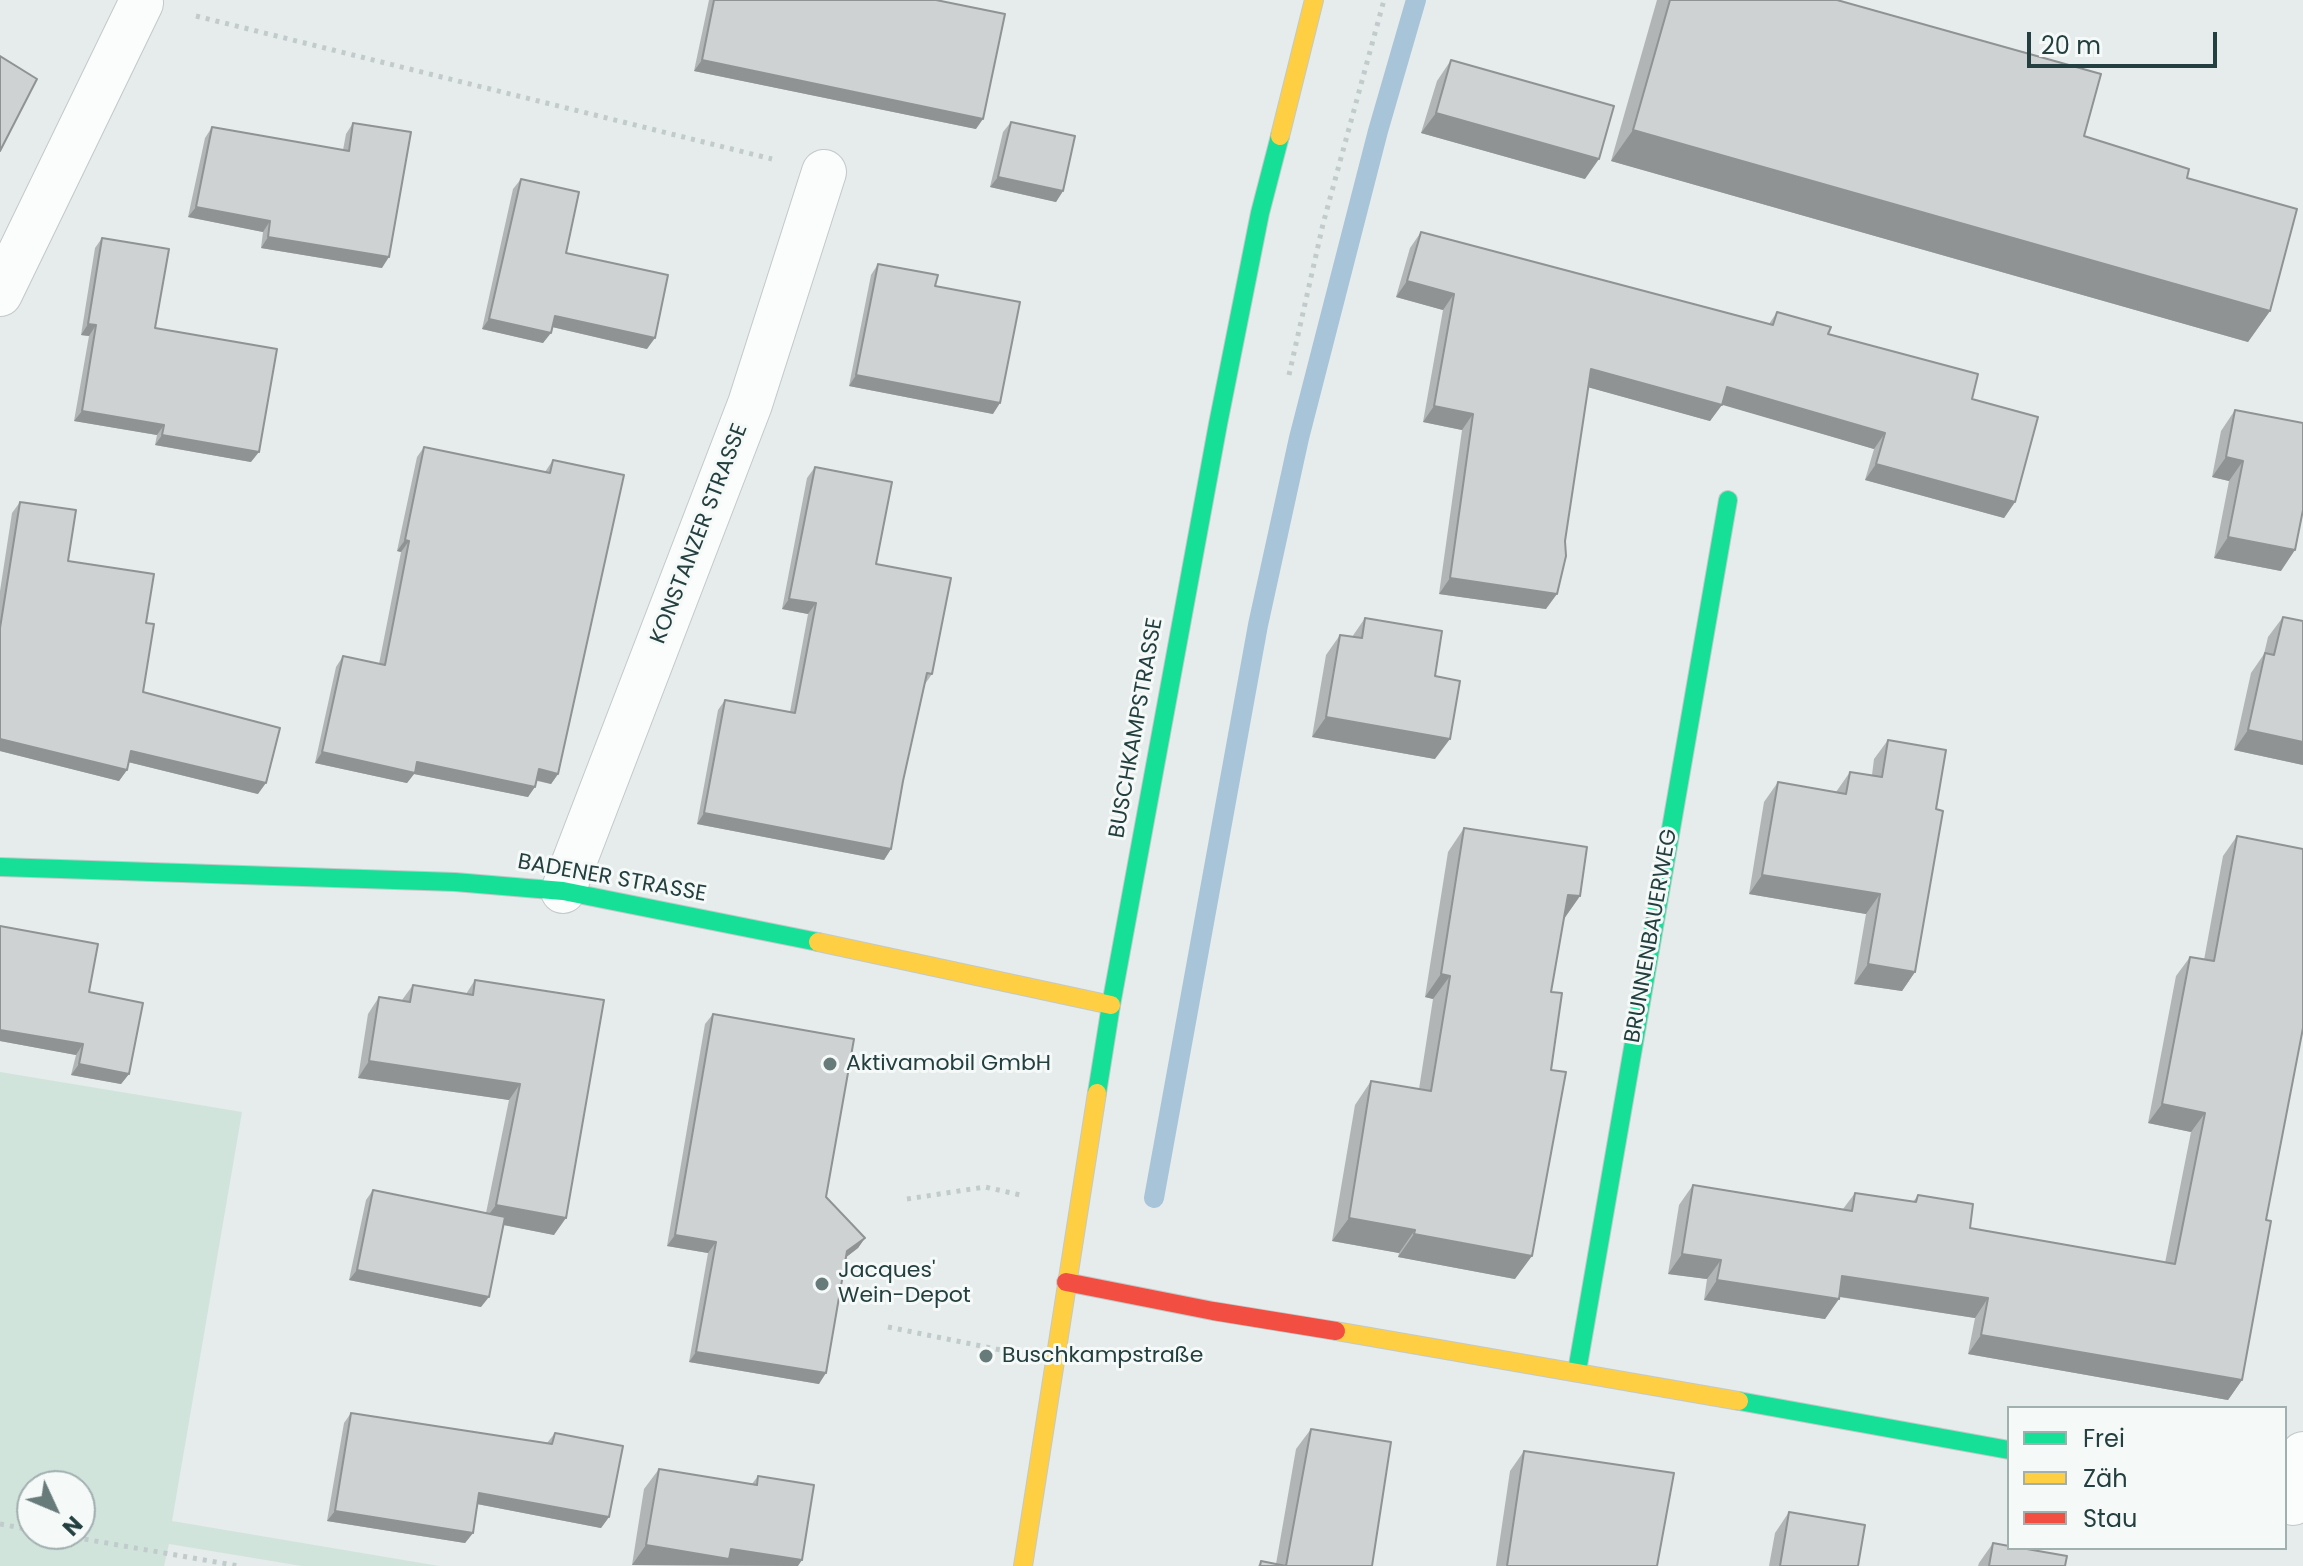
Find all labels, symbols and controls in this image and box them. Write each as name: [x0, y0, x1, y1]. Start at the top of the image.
scale bar: [2031, 16, 2221, 66]
text: 20 m: [2041, 29, 2101, 62]
street label: KONSTANZER STRASSE: [646, 420, 754, 648]
street label: BUSCHKAMPSTRASSE: [1105, 616, 1169, 840]
street label: BRUNNENBAUERWEG: [1620, 827, 1684, 1045]
street label: BADENER STRASSE: [516, 849, 708, 909]
place label: Aktivamobil GmbH: [846, 1051, 1051, 1077]
marker: Aktivamobil GmbH: [821, 1055, 839, 1073]
place label: Jacques' Wein-Depot: [838, 1258, 971, 1310]
marker: Jacques' Wein-Depot: [813, 1275, 831, 1293]
place label: Buschkampstraße: [1002, 1343, 1203, 1369]
marker: Buschkampstraße: [977, 1347, 995, 1365]
legend: [2007, 1406, 2287, 1550]
text: Frei: [2083, 1422, 2125, 1455]
text: Zäh: [2083, 1462, 2128, 1495]
north arrow: [16, 1470, 96, 1550]
text: Stau: [2083, 1502, 2137, 1535]
text: N: [55, 1509, 89, 1542]

